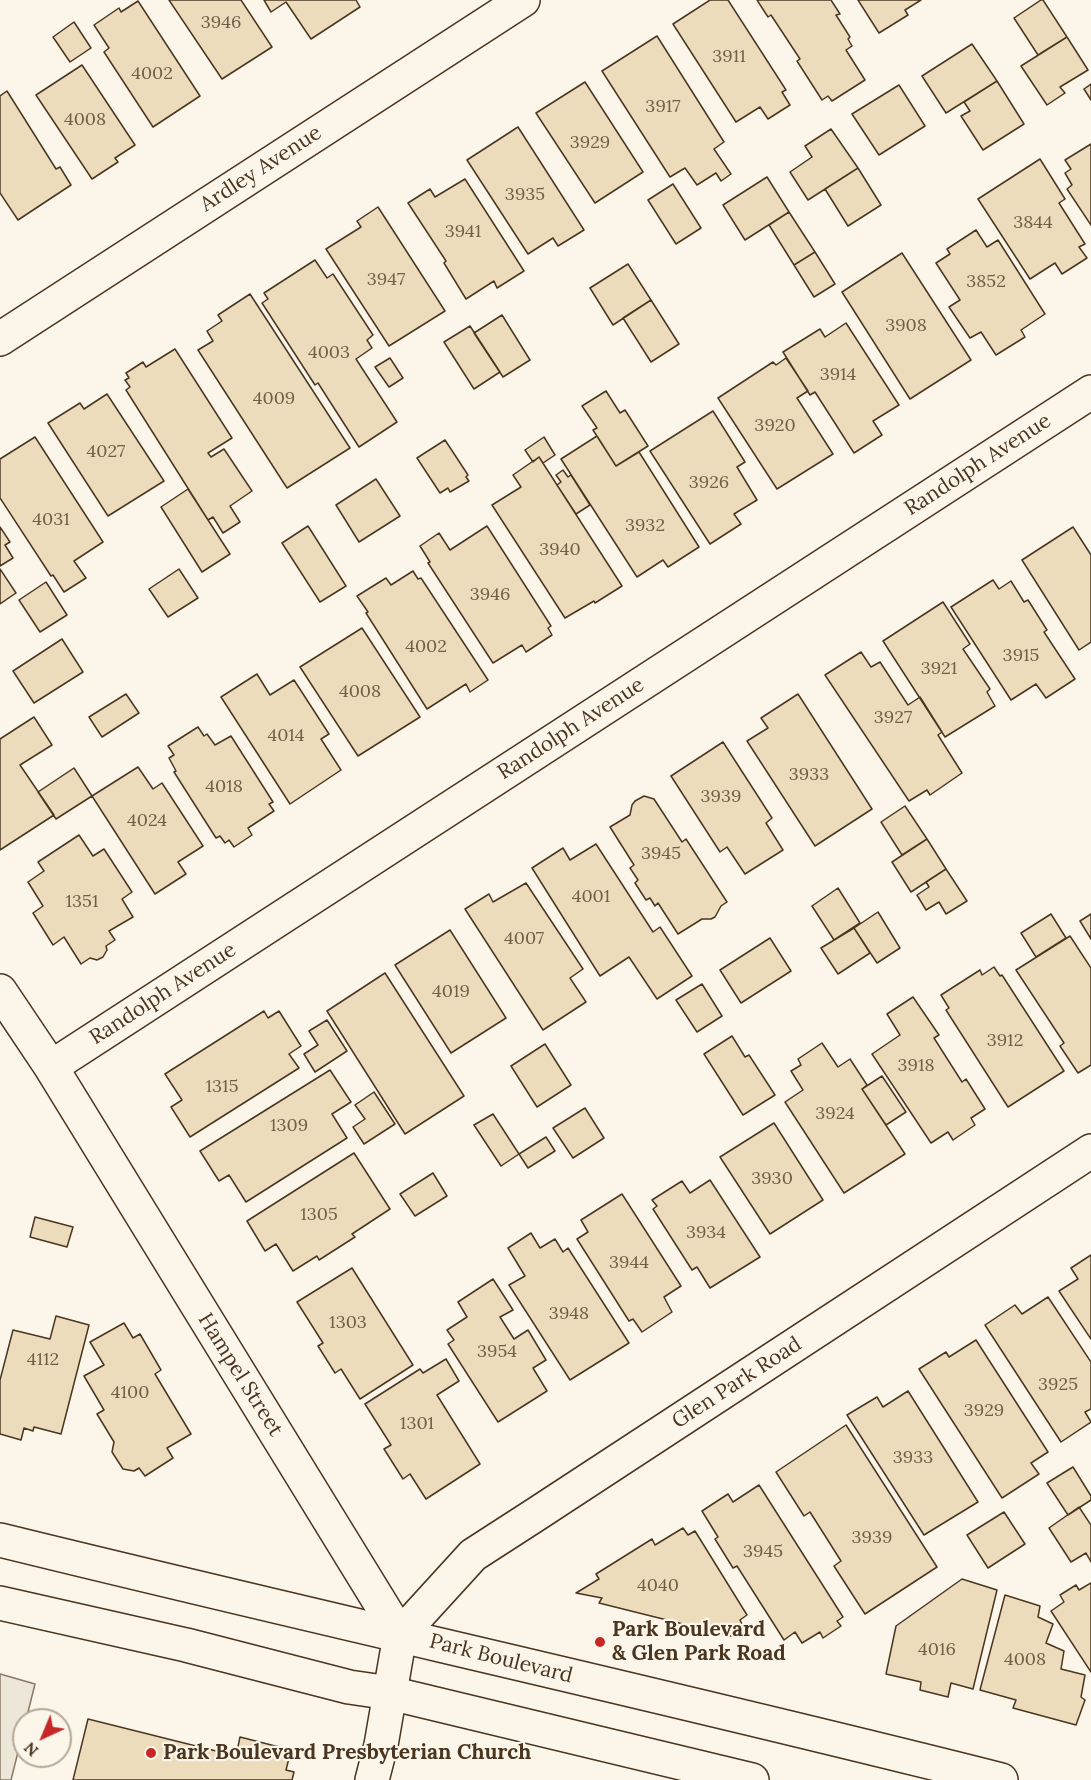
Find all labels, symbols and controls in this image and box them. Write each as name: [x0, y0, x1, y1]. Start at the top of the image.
house number: 3946: [201, 12, 241, 34]
house number: 3911: [712, 46, 746, 68]
house number: 4002: [131, 63, 173, 85]
house number: 3917: [645, 96, 681, 118]
house number: 4008: [64, 109, 106, 131]
street label: Ardley Avenue: [196, 120, 326, 218]
house number: 3929: [570, 132, 610, 154]
house number: 3935: [505, 184, 545, 206]
house number: 3844: [1013, 212, 1053, 234]
house number: 3941: [445, 221, 481, 243]
house number: 3947: [367, 269, 405, 291]
house number: 3852: [966, 271, 1006, 293]
house number: 3908: [885, 315, 927, 337]
house number: 4003: [308, 342, 350, 364]
house number: 3914: [820, 364, 856, 386]
house number: 4009: [253, 388, 295, 410]
street label: Randolph Avenue: [900, 408, 1056, 522]
house number: 3920: [754, 415, 796, 437]
house number: 4027: [87, 441, 125, 463]
house number: 3926: [689, 472, 729, 494]
house number: 4031: [32, 509, 70, 531]
house number: 3932: [625, 515, 665, 537]
house number: 3940: [539, 539, 581, 561]
house number: 3946: [470, 584, 510, 606]
house number: 4002: [405, 636, 447, 658]
house number: 3915: [1003, 645, 1039, 667]
house number: 3921: [921, 658, 957, 680]
street label: Randolph Avenue: [493, 672, 649, 786]
house number: 4008: [339, 681, 381, 703]
house number: 3927: [874, 707, 912, 729]
house number: 4014: [267, 725, 305, 747]
house number: 3933: [789, 764, 829, 786]
house number: 4018: [205, 776, 243, 798]
house number: 3939: [701, 786, 741, 808]
house number: 4024: [127, 810, 167, 832]
house number: 3945: [641, 843, 681, 865]
house number: 4001: [572, 886, 610, 908]
house number: 1351: [66, 891, 98, 913]
house number: 4007: [504, 928, 544, 950]
street label: Randolph Avenue: [85, 937, 241, 1051]
house number: 4019: [432, 981, 470, 1003]
house number: 3912: [987, 1030, 1023, 1052]
house number: 3918: [897, 1055, 935, 1077]
house number: 1315: [206, 1076, 238, 1098]
house number: 3924: [815, 1103, 855, 1125]
house number: 1309: [270, 1115, 308, 1137]
house number: 3930: [751, 1168, 793, 1190]
house number: 1305: [300, 1204, 338, 1226]
house number: 3934: [686, 1222, 726, 1244]
house number: 3944: [609, 1252, 649, 1274]
house number: 3948: [549, 1303, 589, 1325]
street label: Hampel Street: [192, 1309, 288, 1441]
house number: 1303: [329, 1312, 367, 1334]
street label: Glen Park Road: [668, 1332, 806, 1434]
house number: 3954: [477, 1341, 517, 1363]
house number: 4112: [27, 1349, 59, 1371]
house number: 3925: [1038, 1374, 1078, 1396]
house number: 4100: [111, 1382, 149, 1404]
house number: 3929: [964, 1400, 1004, 1422]
house number: 1301: [400, 1413, 434, 1435]
house number: 3933: [893, 1447, 933, 1469]
house number: 3939: [852, 1527, 892, 1549]
house number: 3945: [743, 1541, 783, 1563]
house number: 4040: [637, 1575, 679, 1597]
place label: Park Boulevard & Glen Park Road: [612, 1617, 786, 1667]
street label: Park Boulevard: [427, 1629, 575, 1689]
marker: Park Boulevard & Glen Park Road: [593, 1635, 607, 1649]
house number: 4016: [918, 1639, 956, 1661]
house number: 4008: [1004, 1649, 1046, 1671]
north arrow: [12, 1708, 72, 1768]
text: N: [19, 1738, 42, 1761]
place label: Park Boulevard Presbyterian Church: [163, 1740, 531, 1766]
marker: Park Boulevard Presbyterian Church: [144, 1746, 158, 1760]

